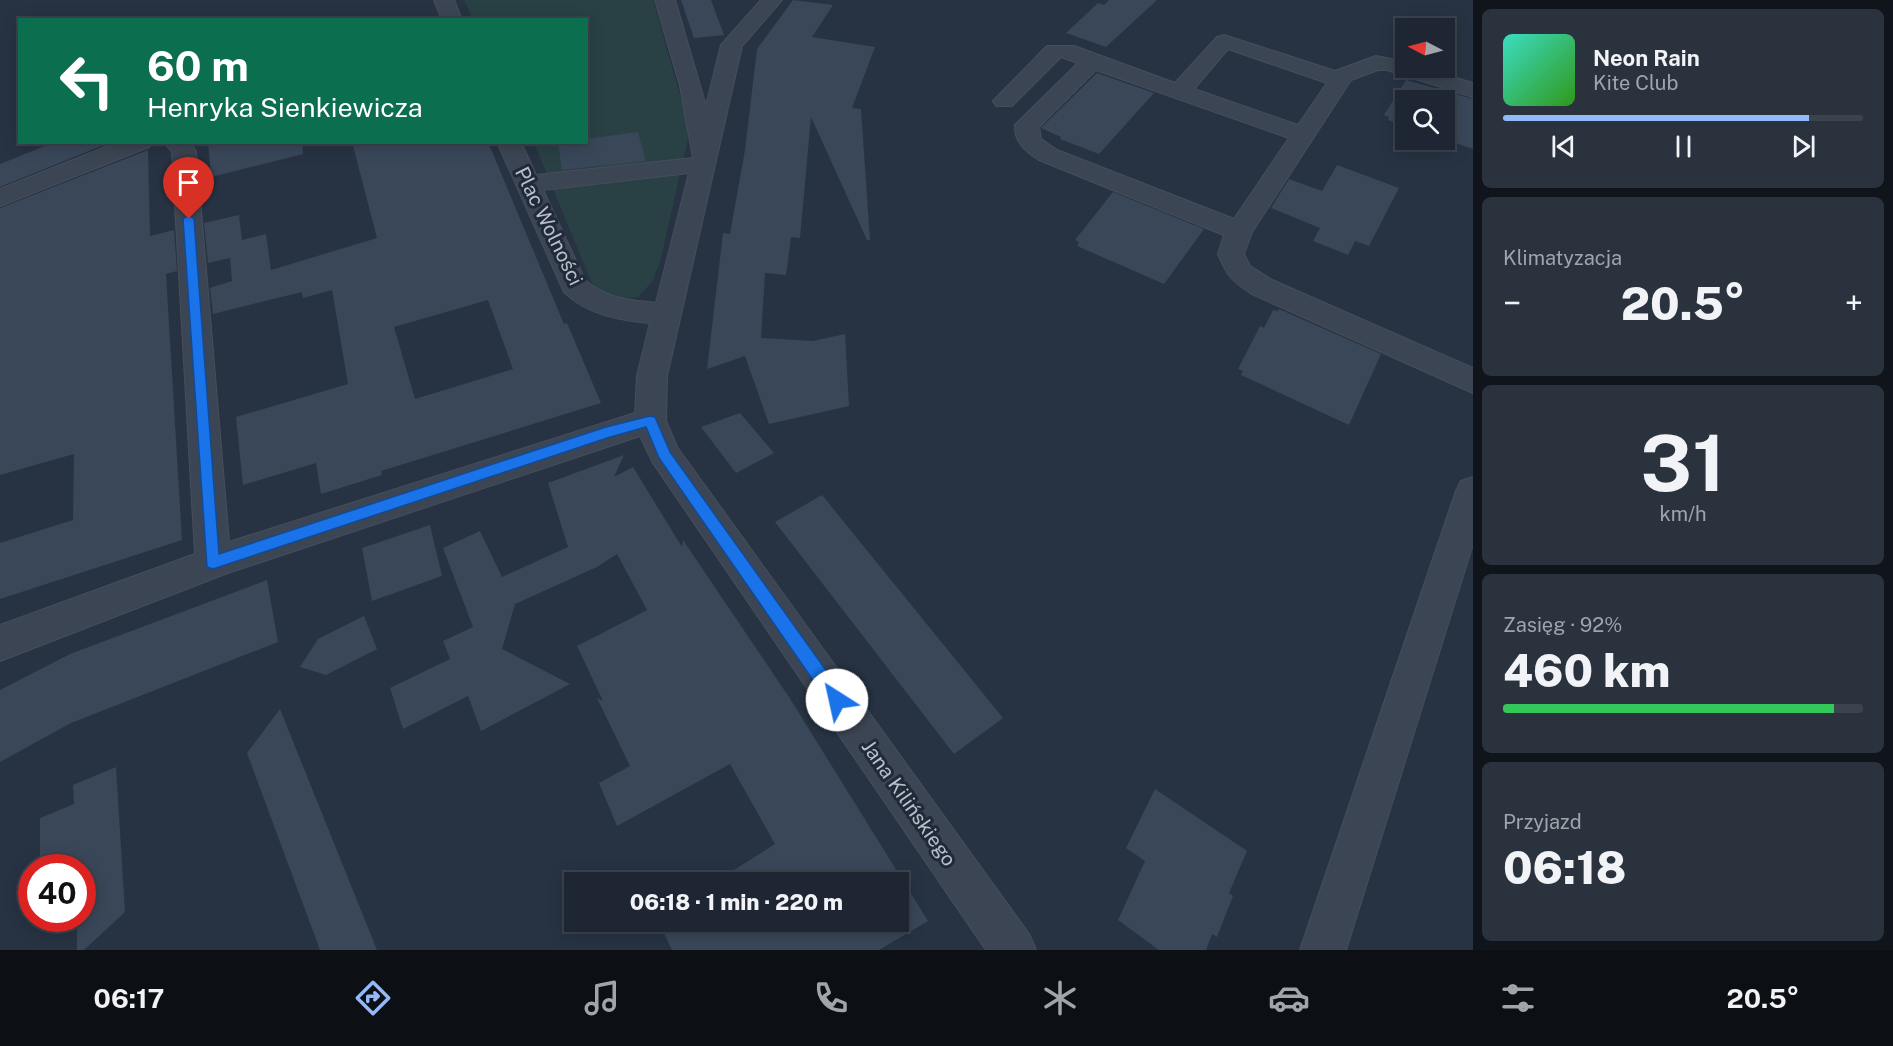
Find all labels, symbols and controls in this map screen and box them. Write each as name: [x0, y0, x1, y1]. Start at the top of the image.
north arrow: [1395, 18, 1455, 78]
map controls: [1395, 18, 1455, 150]
text: 60 m: [147, 41, 249, 90]
icon: left: [48, 42, 126, 120]
text: Neon Rain: [1593, 45, 1700, 71]
text: Kite Club: [1593, 71, 1678, 95]
button: search: [1395, 90, 1455, 150]
text: Henryka Sienkiewicza: [147, 91, 423, 123]
icon: previous: [1547, 130, 1580, 163]
icon: pause: [1667, 130, 1700, 163]
icon: next: [1787, 130, 1820, 163]
pin: [163, 157, 214, 219]
street label: Plac Wolności: [510, 163, 588, 289]
icon: arrive: [172, 166, 205, 199]
text: Klimatyzacja: [1503, 246, 1622, 270]
text: 20.5°: [1621, 277, 1745, 330]
text: −: [1503, 284, 1521, 322]
text: +: [1845, 284, 1863, 322]
text: 31: [1640, 417, 1726, 509]
text: km/h: [1659, 502, 1707, 526]
text: Zasięg · 92%: [1503, 613, 1622, 637]
text: 460 km: [1503, 644, 1670, 697]
position arrow: [805, 668, 869, 732]
street label: Jana Kilińskiego: [857, 735, 961, 871]
text: Przyjazd: [1503, 810, 1582, 834]
text: 06:18: [1503, 841, 1627, 894]
speed limit sign: 40: [18, 854, 96, 932]
text: 06:18 · 1 min · 220 m: [630, 889, 843, 915]
icon: directions: [352, 977, 394, 1019]
icon: music: [581, 977, 623, 1019]
icon: phone: [810, 977, 852, 1019]
icon: climate: [1039, 977, 1081, 1019]
icon: car: [1268, 977, 1310, 1019]
icon: filters: [1497, 977, 1539, 1019]
text: 06:17: [94, 982, 164, 1014]
text: 20.5°: [1727, 982, 1799, 1014]

